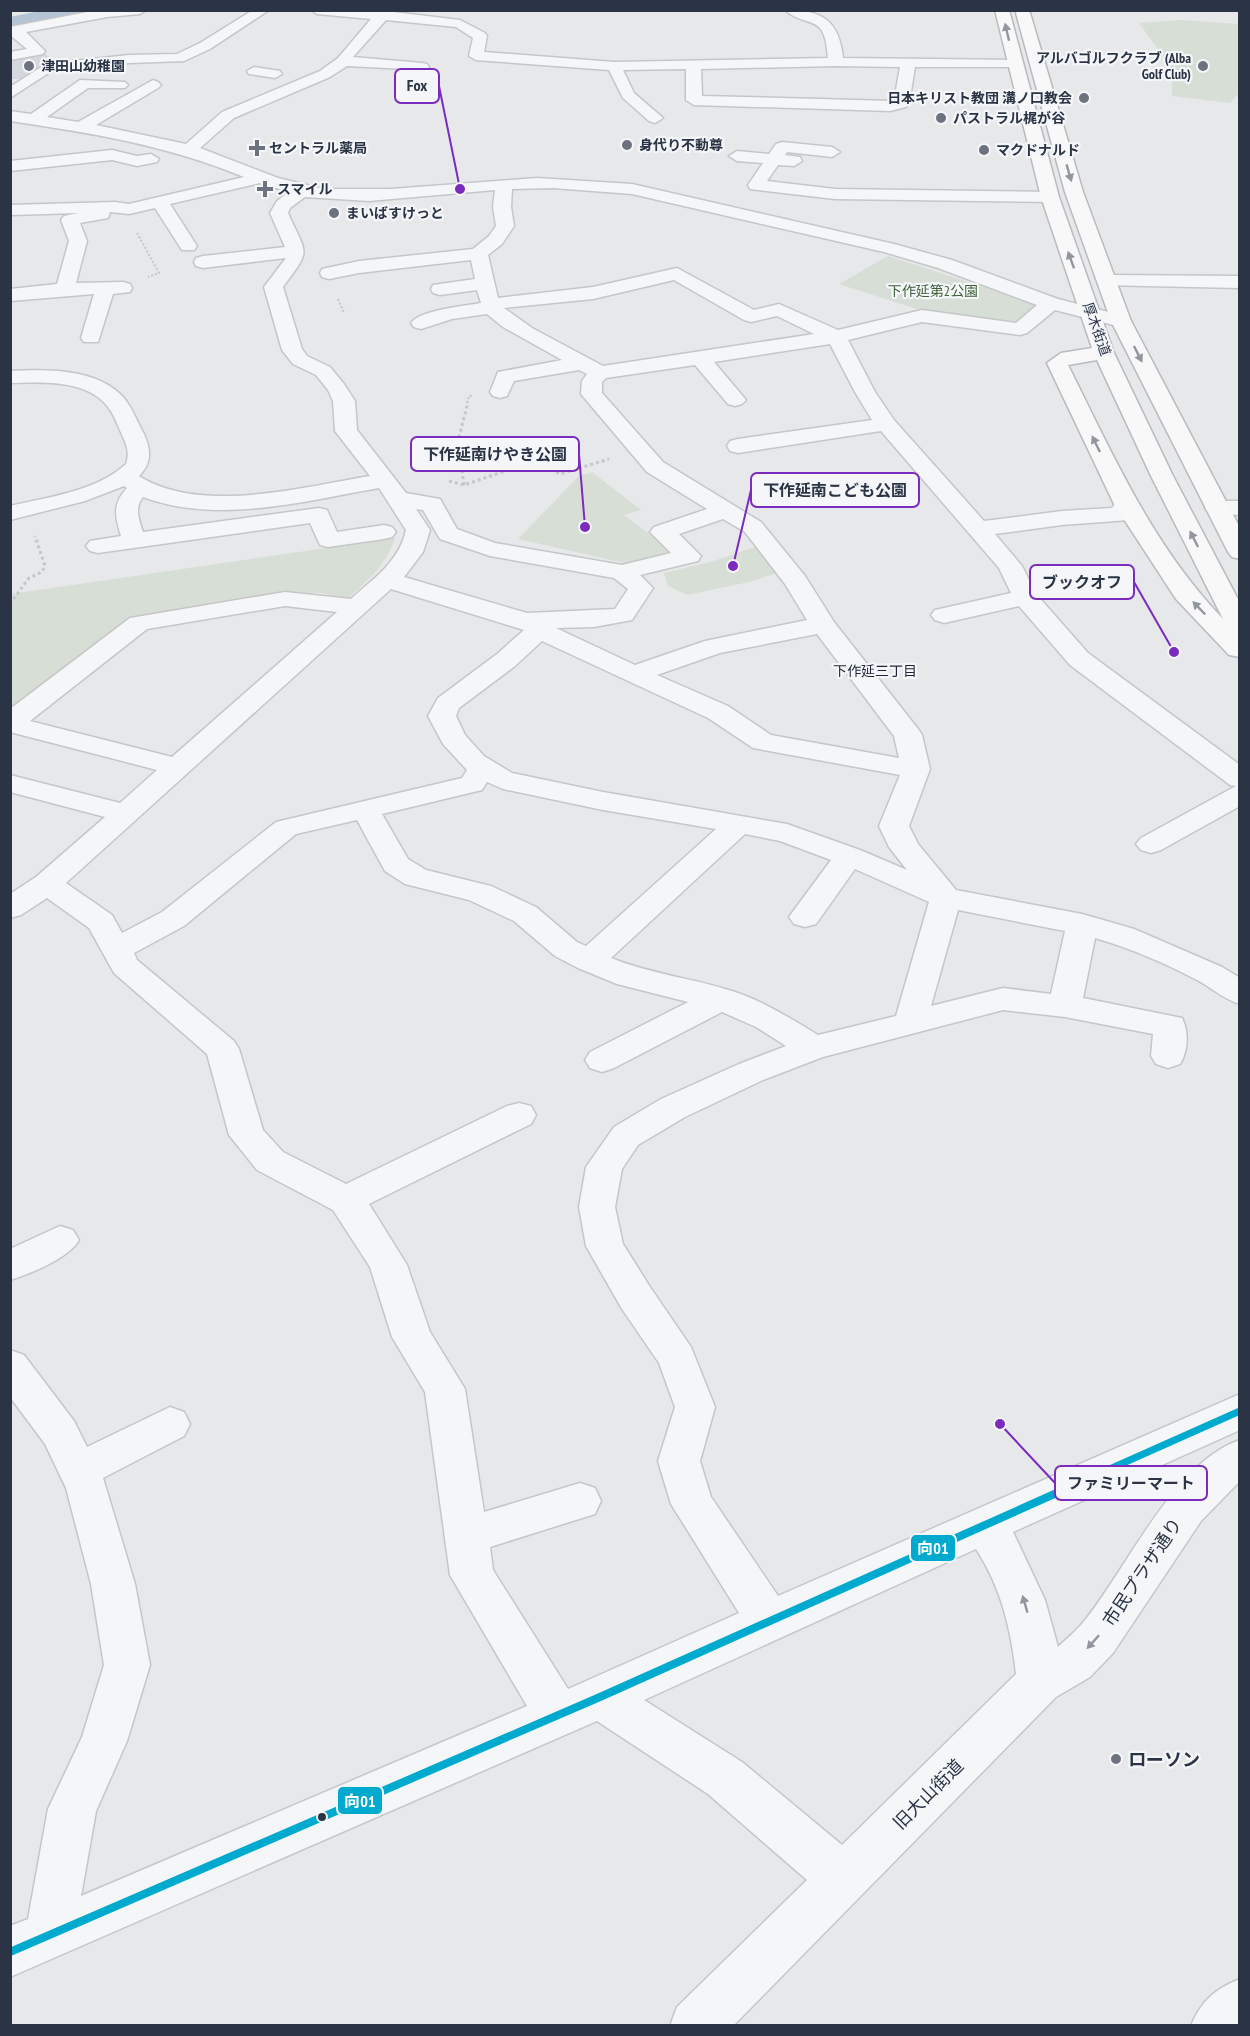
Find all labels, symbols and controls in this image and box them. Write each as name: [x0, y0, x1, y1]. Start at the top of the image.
one-way arrow: [1002, 23, 1012, 41]
place label: アルバゴルフクラブ (Alba Golf Club): [1036, 49, 1191, 83]
place label: 津田山幼稚園: [41, 57, 125, 75]
marker: 津田山幼稚園: [22, 59, 36, 73]
marker: アルバゴルフクラブ (Alba Golf Club): [1196, 59, 1210, 73]
callout: Fox: [395, 69, 439, 103]
text: Fox: [407, 75, 427, 95]
place label: 日本キリスト教団 溝ノ口教会: [887, 89, 1072, 107]
marker: 日本キリスト教団 溝ノ口教会: [1077, 91, 1091, 105]
place label: パストラル梶が谷: [953, 109, 1066, 127]
marker: パストラル梶が谷: [934, 111, 948, 125]
place label: 身代り不動尊: [639, 136, 723, 154]
marker: 身代り不動尊: [620, 138, 634, 152]
place label: セントラル薬局: [269, 139, 367, 157]
marker: セントラル薬局: [250, 141, 264, 155]
place label: マクドナルド: [996, 141, 1080, 159]
marker: マクドナルド: [977, 143, 991, 157]
one-way arrow: [1065, 164, 1074, 182]
place label: スマイル: [277, 180, 333, 198]
marker: スマイル: [258, 182, 272, 196]
place label: まいばすけっと: [346, 204, 444, 222]
marker: まいばすけっと: [327, 206, 341, 220]
one-way arrow: [1066, 251, 1076, 269]
park label: 下作延第2公園: [888, 282, 978, 300]
street label: 厚木街道: [1079, 300, 1115, 358]
one-way arrow: [1133, 346, 1143, 363]
one-way arrow: [1092, 435, 1101, 452]
callout: 下作延南けやき公園: [411, 437, 579, 471]
text: 下作延南けやき公園: [423, 444, 567, 464]
callout: 下作延南こども公園: [751, 473, 919, 507]
text: 下作延南こども公園: [763, 480, 907, 500]
one-way arrow: [1189, 530, 1199, 547]
callout: ブックオフ: [1030, 565, 1134, 599]
text: ブックオフ: [1042, 572, 1122, 592]
one-way arrow: [1192, 601, 1206, 616]
district label: 下作延三丁目: [833, 662, 917, 680]
callout: ファミリーマート: [1055, 1466, 1207, 1500]
text: ファミリーマート: [1067, 1473, 1195, 1493]
street label: 市民プラザ通り: [1097, 1513, 1187, 1631]
line badge: 向01: [910, 1534, 956, 1562]
text: 向01: [917, 1538, 949, 1558]
one-way arrow: [1020, 1595, 1029, 1613]
one-way arrow: [1086, 1635, 1100, 1650]
place label: ローソン: [1128, 1748, 1200, 1771]
marker: ローソン: [1109, 1752, 1123, 1766]
street label: 旧大山街道: [888, 1754, 968, 1834]
line badge: 向01: [337, 1786, 383, 1815]
text: 向01: [344, 1791, 376, 1811]
unlabelled marker: [316, 1811, 328, 1823]

